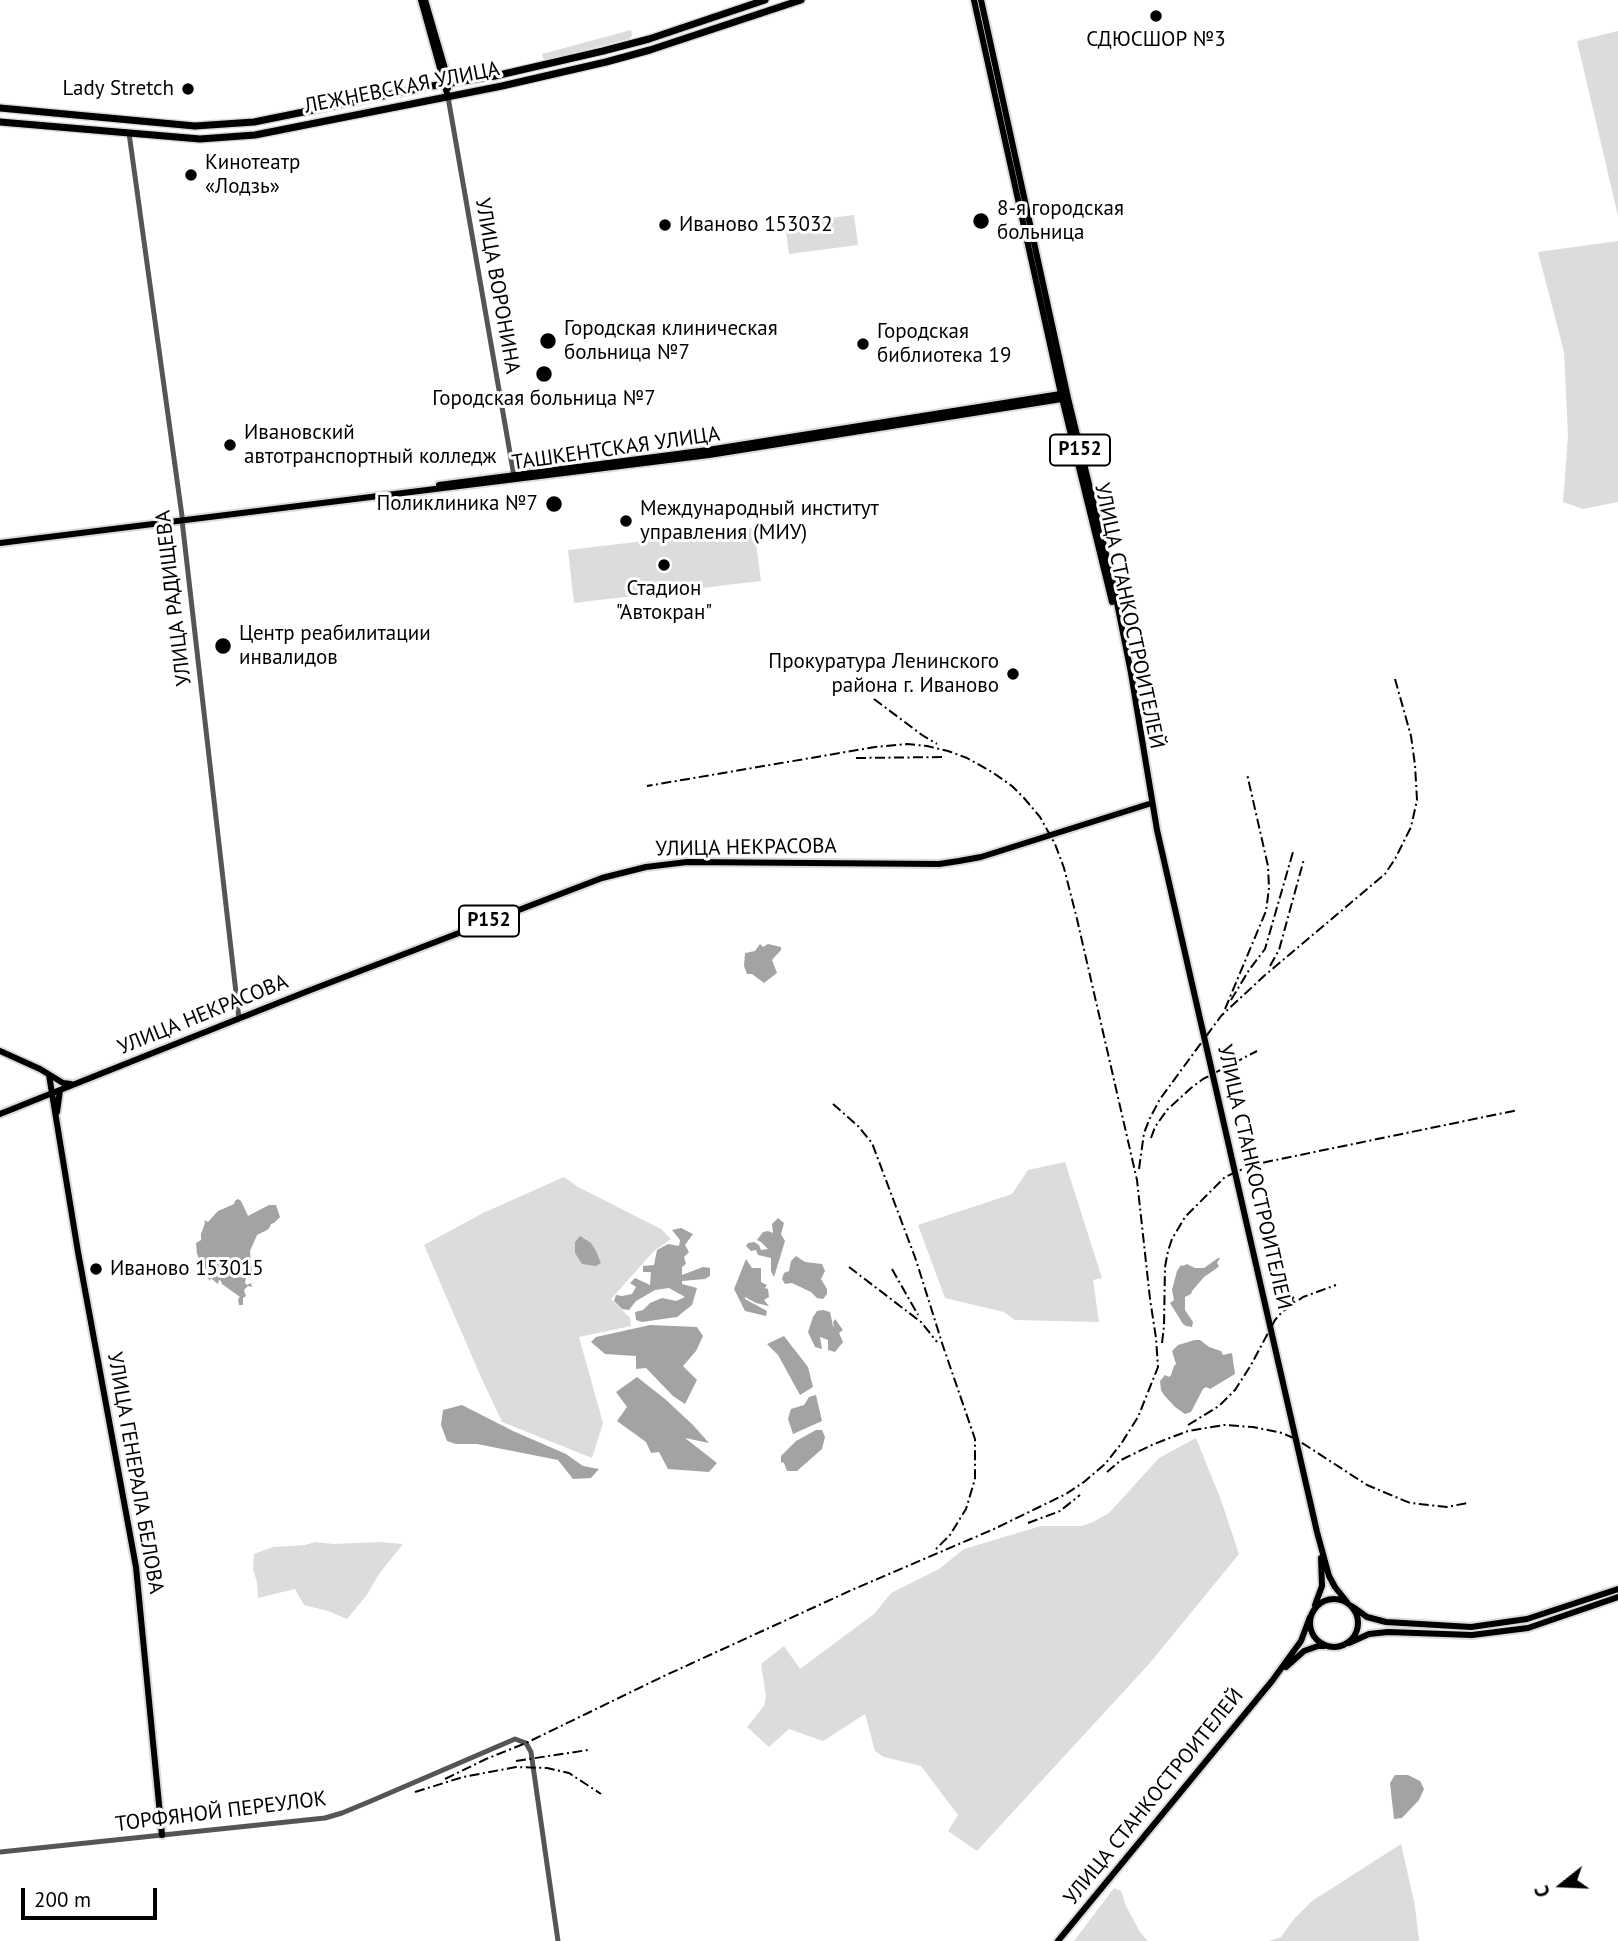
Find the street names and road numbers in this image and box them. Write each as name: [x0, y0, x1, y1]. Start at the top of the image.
street label: ЛЕЖНЕВСКАЯ УЛИЦА: [302, 57, 502, 119]
street label: УЛИЦА ВОРОНИНА: [469, 196, 525, 376]
street label: ТАШКЕНТСКАЯ УЛИЦА: [511, 422, 721, 476]
road number: Р152: [1050, 435, 1110, 466]
street label: УЛИЦА СТАНКОСТРОИТЕЛЕЙ: [1089, 481, 1169, 751]
street label: УЛИЦА РАДИЩЕВА: [151, 509, 197, 687]
street label: УЛИЦА НЕКРАСОВА: [655, 834, 837, 862]
road number: Р152: [459, 906, 519, 937]
street label: УЛИЦА НЕКРАСОВА: [114, 969, 292, 1061]
street label: УЛИЦА СТАНКОСТРОИТЕЛЕЙ: [1211, 1042, 1297, 1312]
street label: УЛИЦА ГЕНЕРАЛА БЕЛОВА: [101, 1350, 169, 1596]
street label: УЛИЦА СТАНКОСТРОИТЕЛЕЙ: [1059, 1684, 1249, 1910]
street label: ТОРФЯНОЙ ПЕРЕУЛОК: [114, 1787, 328, 1837]

